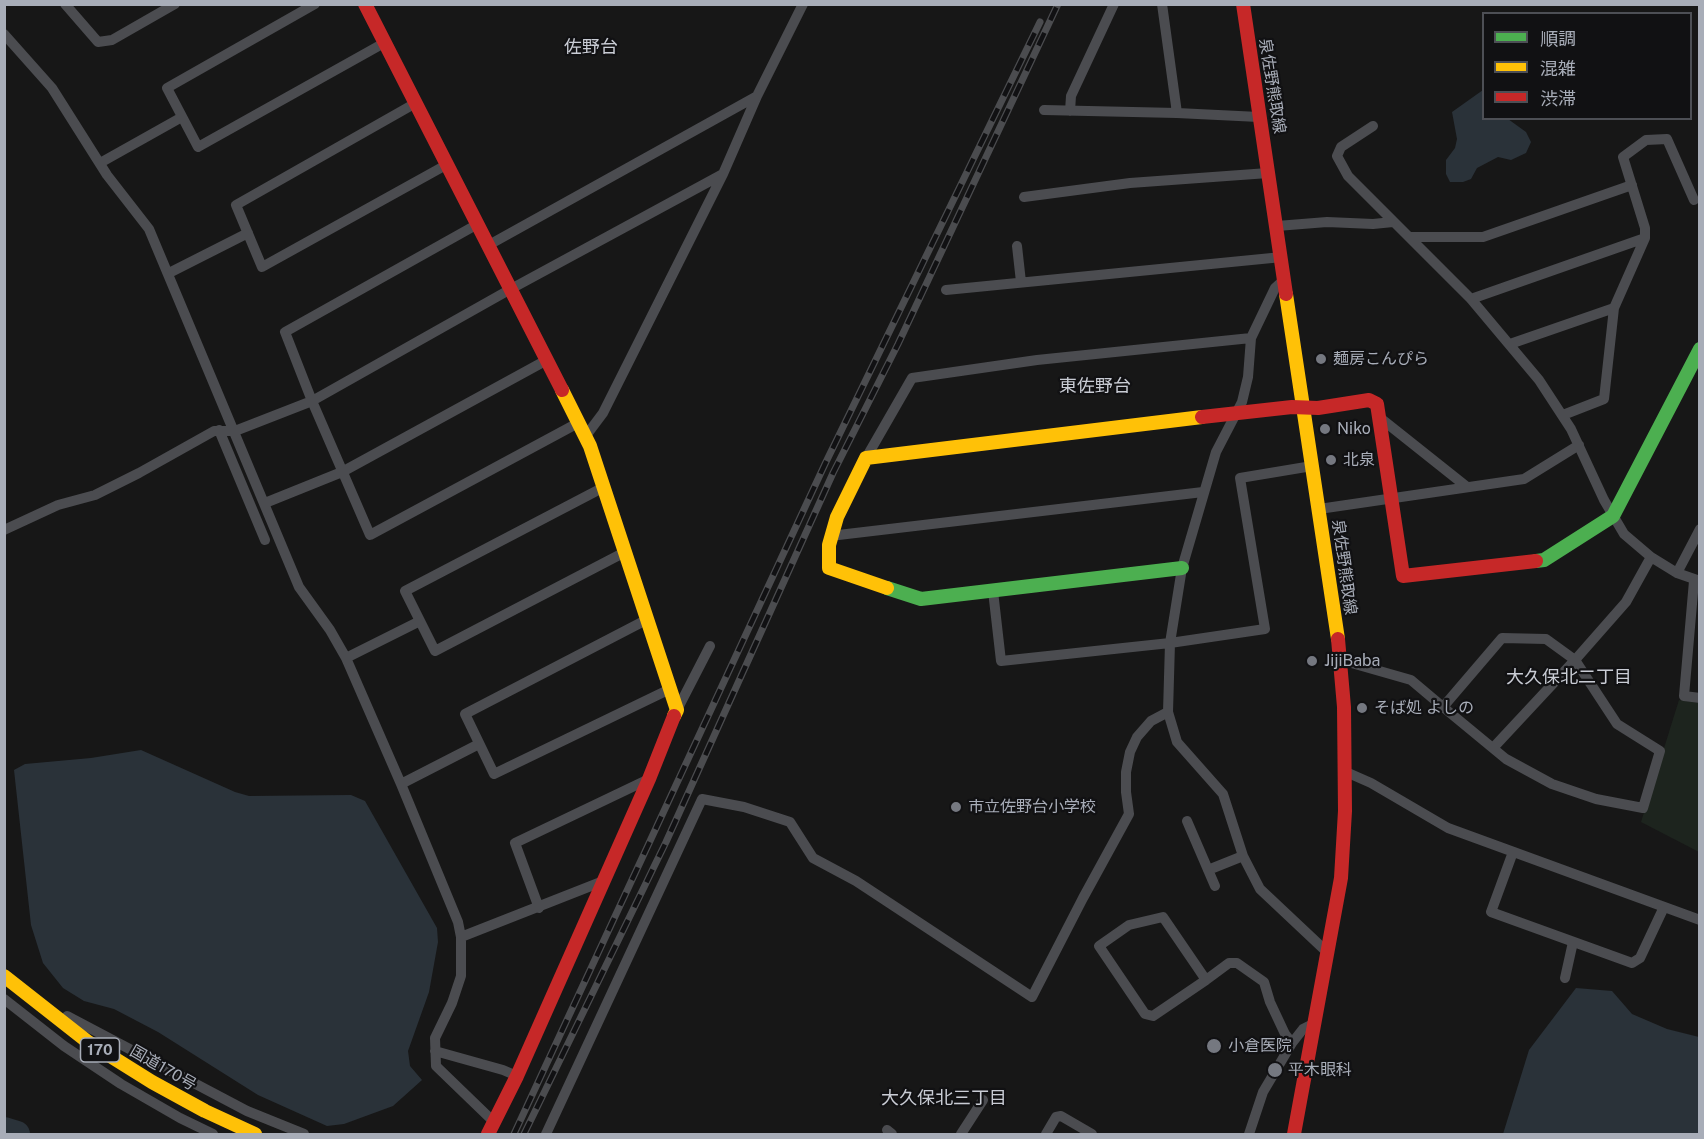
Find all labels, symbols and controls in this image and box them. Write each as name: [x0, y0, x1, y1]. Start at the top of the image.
legend: [1482, 12, 1692, 120]
text: 順調: [1540, 28, 1576, 49]
district label: 佐野台: [564, 36, 618, 58]
street label: 泉佐野熊取線: [1255, 37, 1289, 135]
text: 混雑: [1540, 58, 1576, 79]
text: 渋滞: [1540, 88, 1576, 109]
place label: 麺房こんぴら: [1333, 349, 1429, 369]
marker: 麺房こんぴら: [1314, 352, 1328, 366]
district label: 東佐野台: [1059, 375, 1131, 397]
place label: Niko: [1337, 419, 1371, 439]
marker: Niko: [1318, 422, 1332, 436]
place label: 北泉: [1343, 450, 1375, 470]
marker: 北泉: [1324, 453, 1338, 467]
street label: 泉佐野熊取線: [1328, 518, 1360, 616]
place label: JijiBaba: [1324, 651, 1380, 671]
marker: JijiBaba: [1305, 654, 1319, 668]
district label: 大久保北二丁目: [1506, 666, 1632, 688]
place label: そば処 よしの: [1374, 698, 1474, 718]
marker: そば処 よしの: [1355, 701, 1369, 715]
place label: 市立佐野台小学校: [968, 797, 1096, 817]
marker: 市立佐野台小学校: [949, 800, 963, 814]
place label: 小倉医院: [1228, 1036, 1292, 1056]
marker: 小倉医院: [1205, 1037, 1223, 1055]
road number: 170: [80, 1038, 120, 1062]
street label: 国道170号: [126, 1041, 200, 1095]
place label: 平木眼科: [1288, 1060, 1352, 1080]
marker: 平木眼科: [1266, 1061, 1284, 1079]
district label: 大久保北三丁目: [881, 1087, 1007, 1109]

